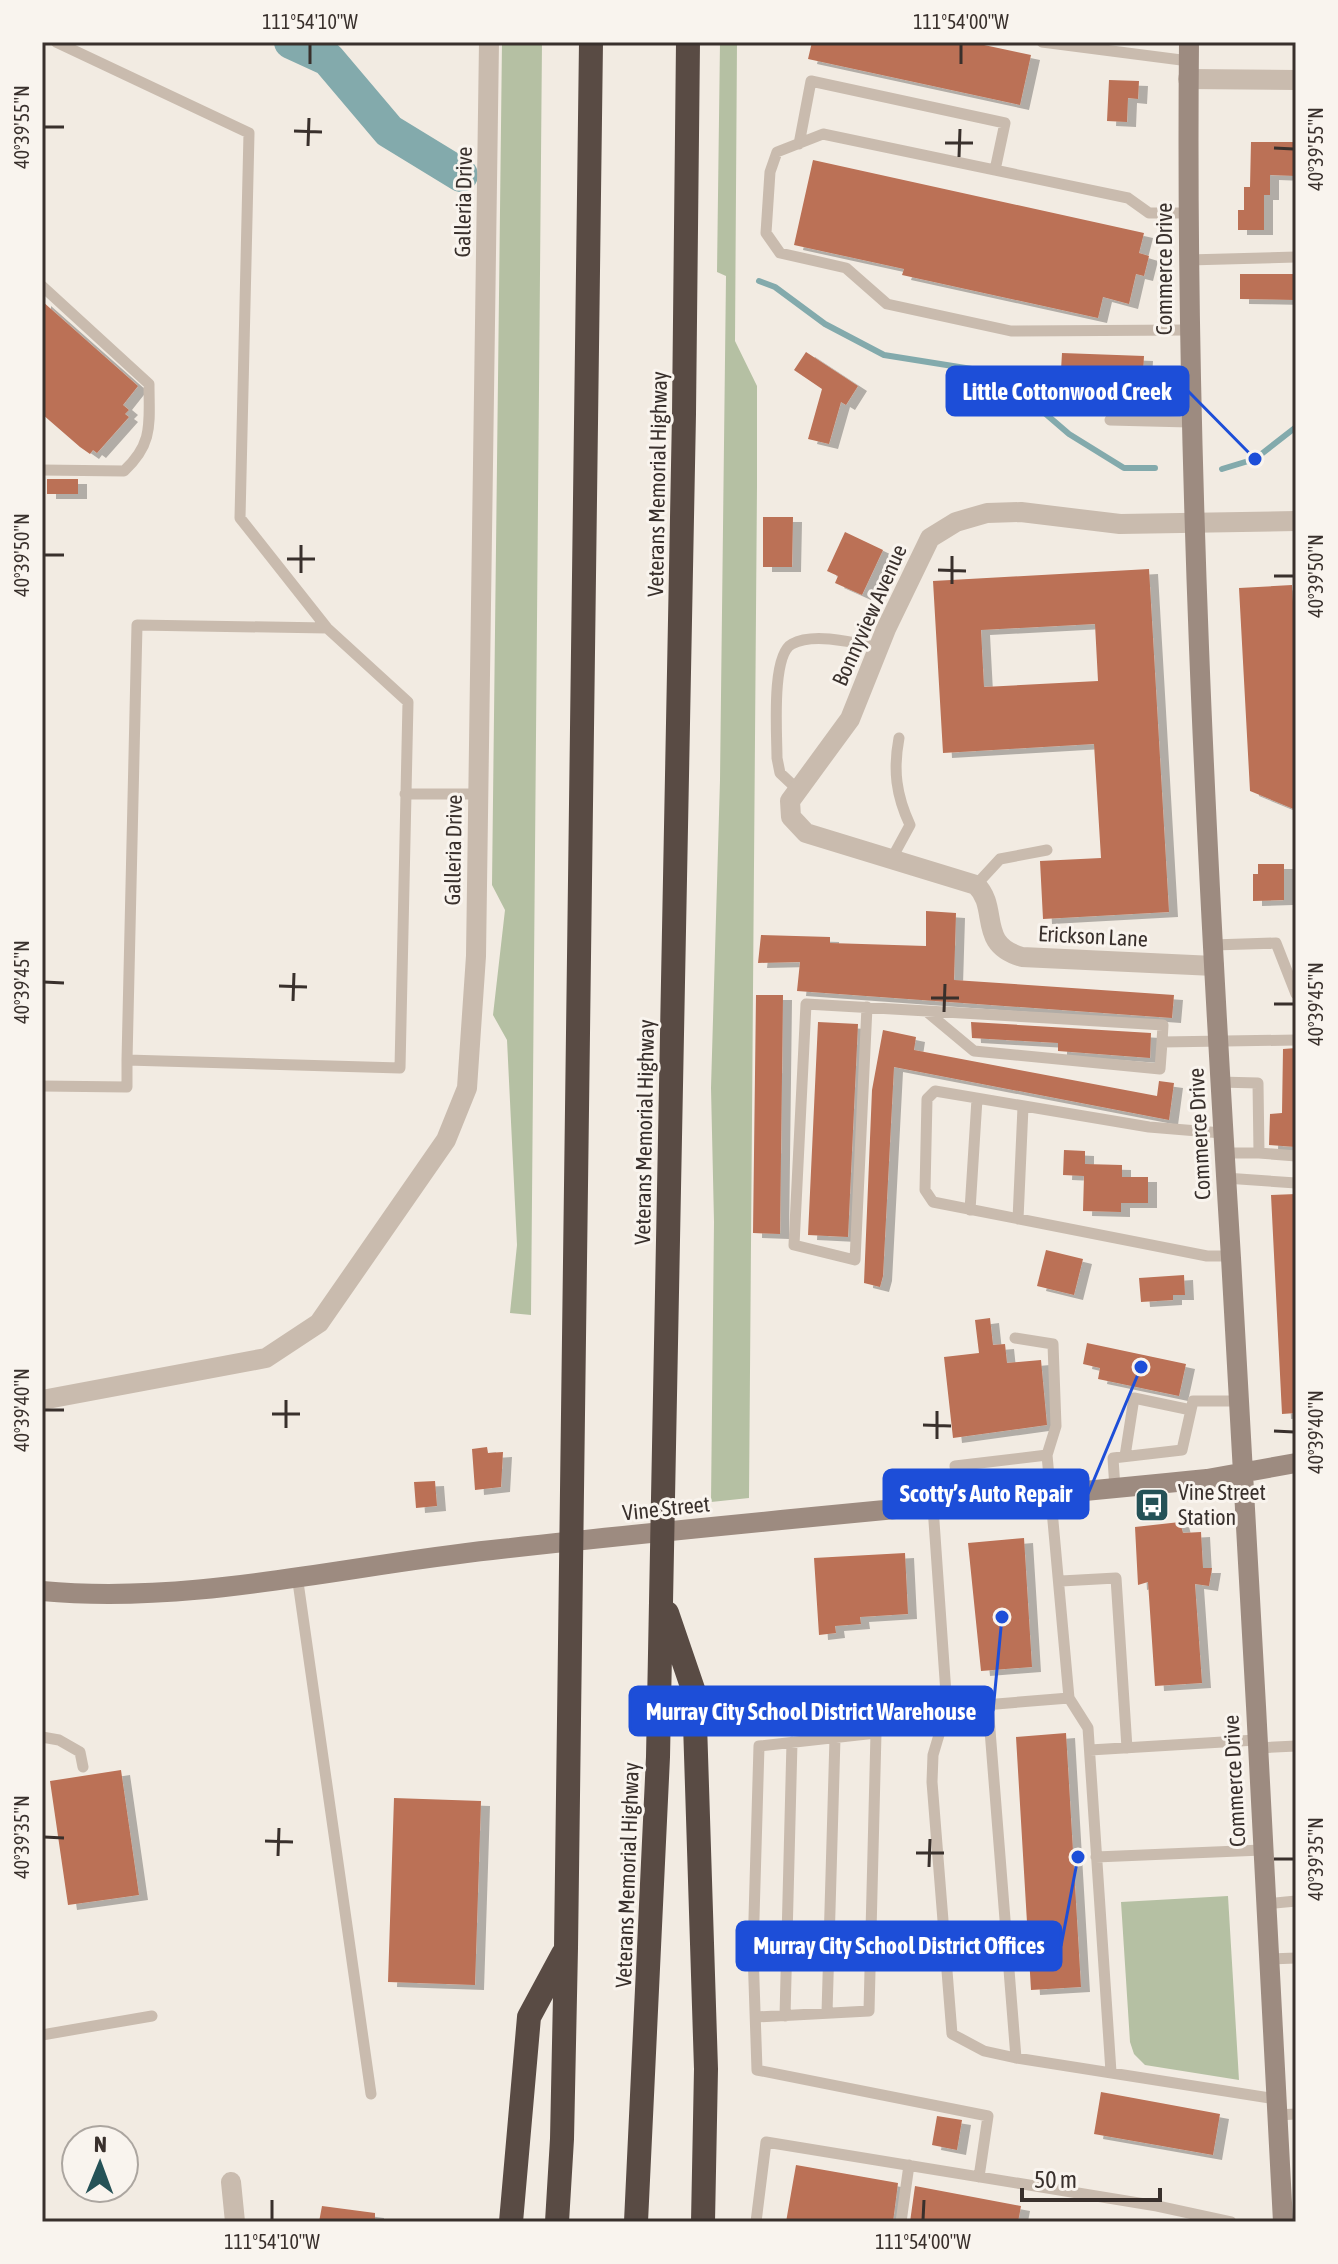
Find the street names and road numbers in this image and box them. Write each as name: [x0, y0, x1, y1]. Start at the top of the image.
street label: Galleria Drive: [449, 146, 477, 258]
street label: Commerce Drive: [1151, 203, 1177, 335]
street label: Veterans Memorial Highway: [642, 371, 672, 597]
street label: Bonnyview Avenue: [826, 540, 912, 690]
street label: Galleria Drive: [439, 794, 467, 906]
street label: Erickson Lane: [1037, 920, 1149, 952]
street label: Veterans Memorial Highway: [629, 1019, 659, 1245]
street label: Commerce Drive: [1183, 1067, 1215, 1201]
street label: Vine Street: [621, 1490, 711, 1526]
street label: Commerce Drive: [1218, 1714, 1250, 1848]
street label: Veterans Memorial Highway: [610, 1762, 644, 1988]

